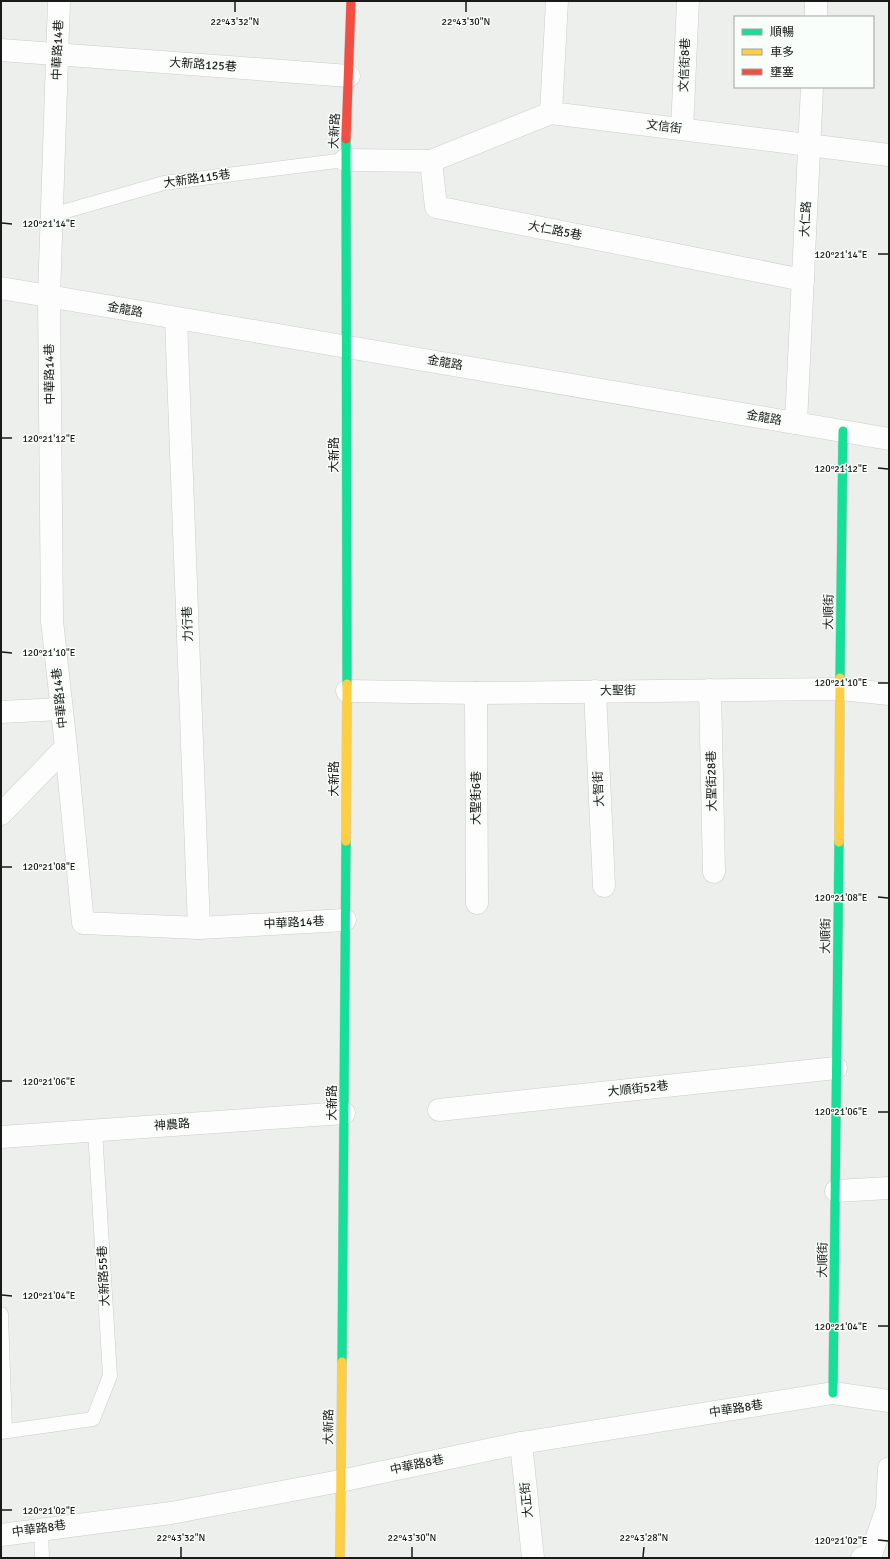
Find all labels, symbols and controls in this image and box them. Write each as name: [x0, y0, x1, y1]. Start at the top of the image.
text: 22°43'32"N: [211, 16, 259, 28]
text: 22°43'30"N: [442, 16, 490, 28]
legend: [734, 16, 874, 88]
street label: 中華路14巷: [49, 19, 67, 81]
text: 順暢: [770, 25, 794, 40]
street label: 文信街8巷: [677, 38, 693, 92]
text: 車多: [770, 45, 794, 60]
street label: 大新路125巷: [169, 55, 237, 75]
text: 壅塞: [770, 65, 794, 80]
street label: 大新路: [327, 113, 343, 149]
street label: 文信街: [645, 117, 683, 137]
street label: 大新路115巷: [163, 167, 231, 191]
street label: 大仁路: [798, 201, 814, 237]
text: 120°21'14"E: [22, 218, 76, 230]
street label: 大仁路5巷: [527, 218, 583, 244]
text: 120°21'14"E: [814, 249, 868, 261]
street label: 金龍路: [106, 299, 144, 321]
street label: 中華路14巷: [42, 343, 58, 405]
street label: 金龍路: [426, 352, 464, 374]
street label: 金龍路: [745, 407, 783, 429]
text: 120°21'12"E: [22, 433, 76, 445]
street label: 大新路: [327, 437, 342, 473]
text: 120°21'12"E: [814, 463, 868, 475]
street label: 大順街: [821, 594, 837, 630]
street label: 力行巷: [180, 606, 196, 642]
text: 120°21'10"E: [22, 647, 76, 659]
street label: 中華路14巷: [49, 667, 71, 729]
text: 120°21'10"E: [814, 677, 868, 689]
street label: 大聖街: [600, 683, 636, 699]
street label: 大聖街28巷: [704, 750, 720, 812]
street label: 大新路: [327, 761, 342, 797]
street label: 大聖街6巷: [469, 771, 484, 825]
street label: 大智街: [591, 771, 607, 807]
text: 120°21'08"E: [22, 861, 76, 873]
text: 120°21'08"E: [814, 892, 868, 904]
street label: 中華路14巷: [263, 914, 325, 932]
street label: 大順街: [818, 918, 834, 954]
text: 120°21'06"E: [22, 1076, 76, 1088]
street label: 大順街52巷: [607, 1078, 669, 1100]
street label: 大新路: [325, 1085, 340, 1121]
text: 120°21'06"E: [814, 1106, 868, 1118]
street label: 神農路: [154, 1116, 190, 1134]
street label: 大順街: [815, 1242, 831, 1278]
street label: 大新路55巷: [95, 1245, 113, 1307]
text: 120°21'04"E: [22, 1290, 76, 1302]
text: 120°21'04"E: [814, 1321, 868, 1333]
street label: 中華路8巷: [708, 1397, 764, 1421]
street label: 大新路: [321, 1409, 337, 1445]
street label: 中華路8巷: [389, 1452, 445, 1478]
street label: 大正街: [518, 1481, 536, 1519]
text: 120°21'02"E: [22, 1505, 76, 1517]
street label: 中華路8巷: [11, 1518, 67, 1540]
text: 22°43'32"N: [157, 1532, 205, 1544]
text: 22°43'30"N: [388, 1532, 436, 1544]
text: 22°43'28"N: [620, 1532, 668, 1544]
text: 120°21'02"E: [814, 1535, 868, 1547]

